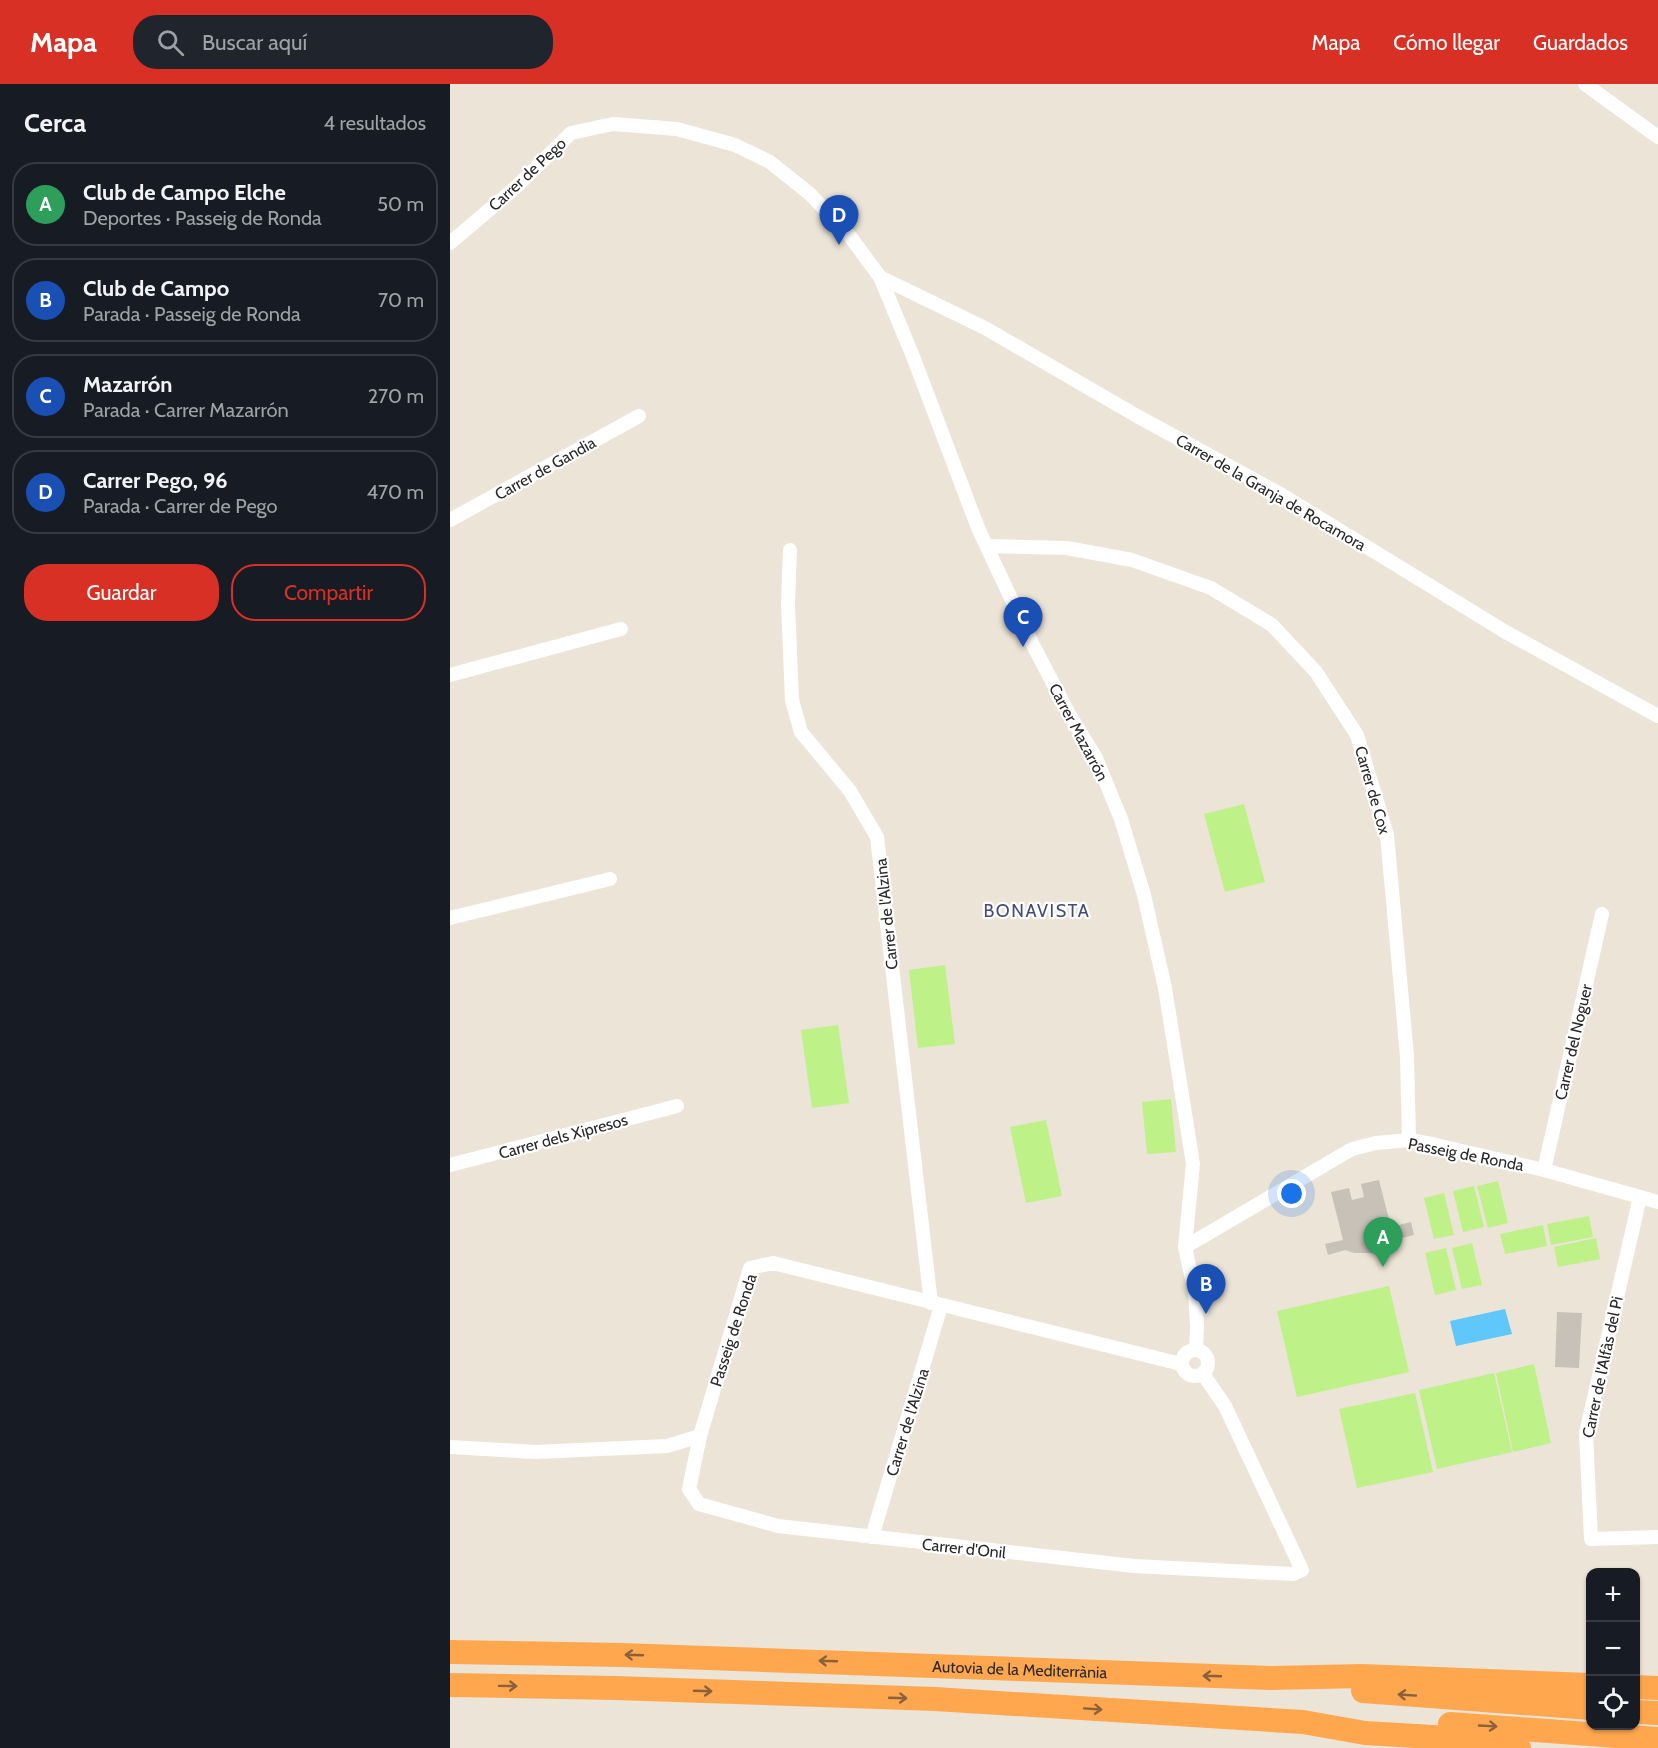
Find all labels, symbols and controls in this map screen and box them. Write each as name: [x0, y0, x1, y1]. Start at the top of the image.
search box: [133, 15, 553, 69]
text: Mapa: [30, 25, 97, 59]
icon: search: [154, 26, 187, 59]
text: Buscar aquí: [202, 29, 307, 56]
text: Mapa: [1312, 30, 1360, 55]
text: Cómo llegar: [1393, 30, 1500, 55]
text: Guardados: [1533, 30, 1628, 55]
text: Cerca: [24, 107, 86, 139]
text: 4 resultados: [324, 111, 426, 135]
street label: Carrer de Pego: [485, 134, 570, 215]
text: Club de Campo Elche: [83, 179, 286, 206]
text: A: [39, 192, 52, 216]
text: 50 m: [377, 192, 424, 216]
pin: D: [820, 196, 858, 245]
text: Deportes · Passeig de Ronda: [83, 206, 322, 230]
text: Club de Campo: [83, 275, 229, 302]
text: B: [39, 288, 52, 312]
text: 70 m: [378, 288, 424, 312]
text: Parada · Passeig de Ronda: [83, 302, 301, 326]
text: Mazarrón: [83, 371, 173, 398]
text: C: [39, 384, 52, 408]
text: 270 m: [368, 384, 424, 408]
text: Parada · Carrer Mazarrón: [83, 398, 289, 422]
street label: Carrer de la Granja de Rocamora: [1172, 430, 1369, 555]
street label: Carrer de Gandia: [492, 433, 599, 504]
text: Carrer Pego, 96: [83, 467, 228, 494]
text: D: [38, 480, 53, 504]
text: 470 m: [367, 480, 424, 504]
text: Parada · Carrer de Pego: [83, 494, 278, 518]
button: Guardar: [24, 564, 219, 621]
button: Compartir: [231, 564, 426, 621]
pin: C: [1004, 598, 1042, 647]
street label: Carrer Mazarrón: [1045, 680, 1112, 784]
street label: Carrer de Cox: [1351, 744, 1394, 837]
street label: Carrer de l'Alzina: [871, 857, 902, 971]
district label: BONAVISTA: [984, 900, 1090, 922]
street label: Carrer del Noguer: [1551, 981, 1596, 1102]
street label: Carrer dels Xipresos: [497, 1110, 630, 1163]
street label: Passeig de Ronda: [1407, 1134, 1526, 1175]
your location: [1277, 1179, 1306, 1208]
pin: A: [1364, 1218, 1402, 1267]
pin: B: [1186, 1264, 1226, 1314]
street label: Passeig de Ronda: [706, 1271, 761, 1389]
street label: Carrer de l'Alfàs del Pi: [1578, 1295, 1627, 1440]
street label: Carrer de l'Alzina: [882, 1366, 933, 1478]
street label: Carrer d'Onil: [921, 1535, 1007, 1562]
map controls: [1586, 1568, 1640, 1730]
button: +: [1586, 1568, 1640, 1622]
button: −: [1586, 1622, 1640, 1676]
one-way arrow: [624, 1649, 644, 1661]
one-way arrow: [819, 1656, 839, 1667]
street label: Autovia de la Mediterrània: [932, 1657, 1108, 1682]
one-way arrow: [1203, 1670, 1223, 1682]
button: locate: [1586, 1676, 1640, 1730]
one-way arrow: [498, 1680, 518, 1692]
one-way arrow: [693, 1685, 713, 1697]
one-way arrow: [1397, 1689, 1417, 1700]
one-way arrow: [888, 1692, 908, 1703]
one-way arrow: [1082, 1704, 1102, 1715]
one-way arrow: [1477, 1721, 1497, 1732]

